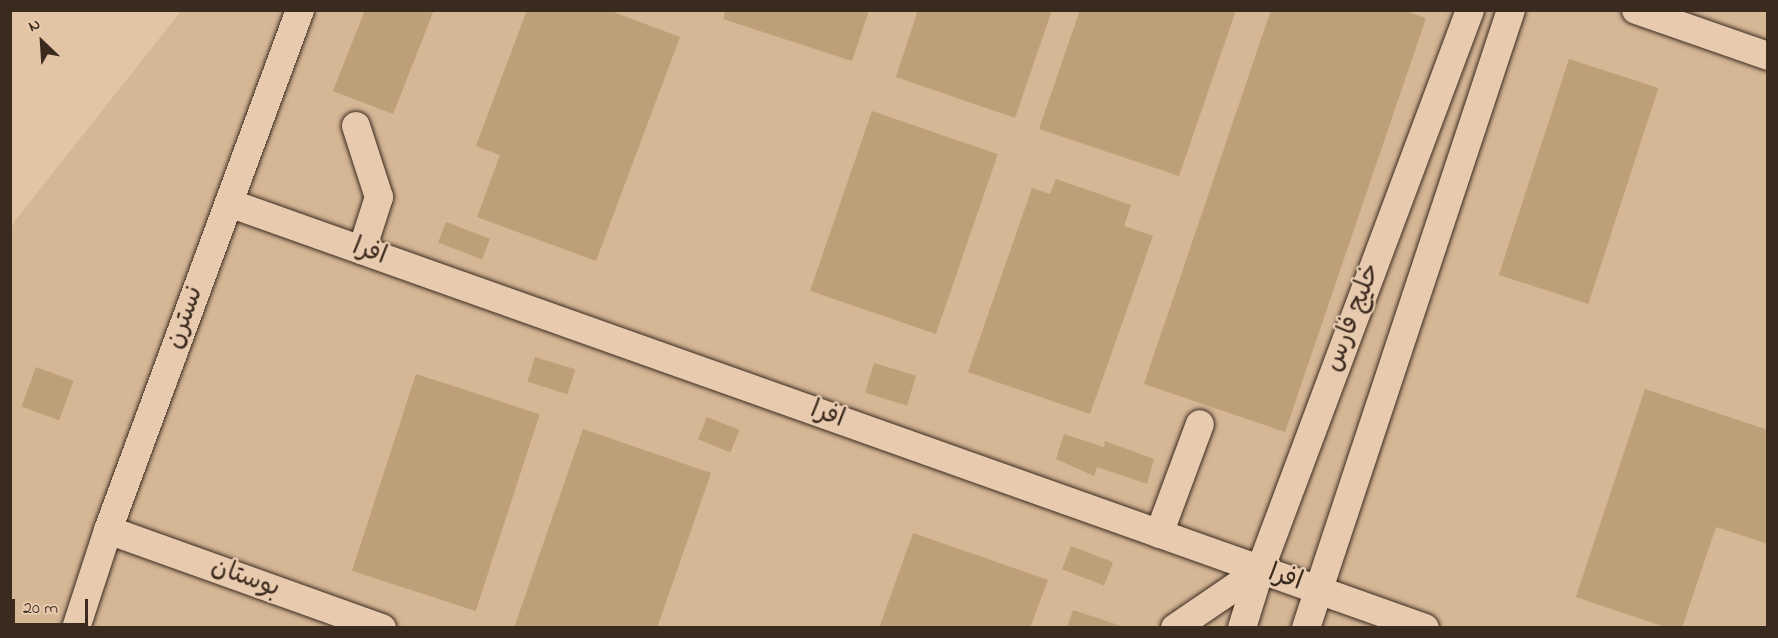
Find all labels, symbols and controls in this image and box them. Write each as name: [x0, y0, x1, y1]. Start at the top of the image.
north arrow: [12, 12, 72, 72]
text: N: [24, 13, 44, 39]
street label: افرا: [347, 232, 391, 274]
street label: خلیج فارس: [1319, 259, 1389, 377]
street label: نسترن: [160, 282, 212, 354]
street label: افرا: [805, 395, 849, 437]
street label: بوستان: [206, 552, 284, 606]
street label: افرا: [1264, 559, 1306, 599]
scale bar: [15, 587, 92, 625]
text: 20 m: [23, 596, 58, 622]

